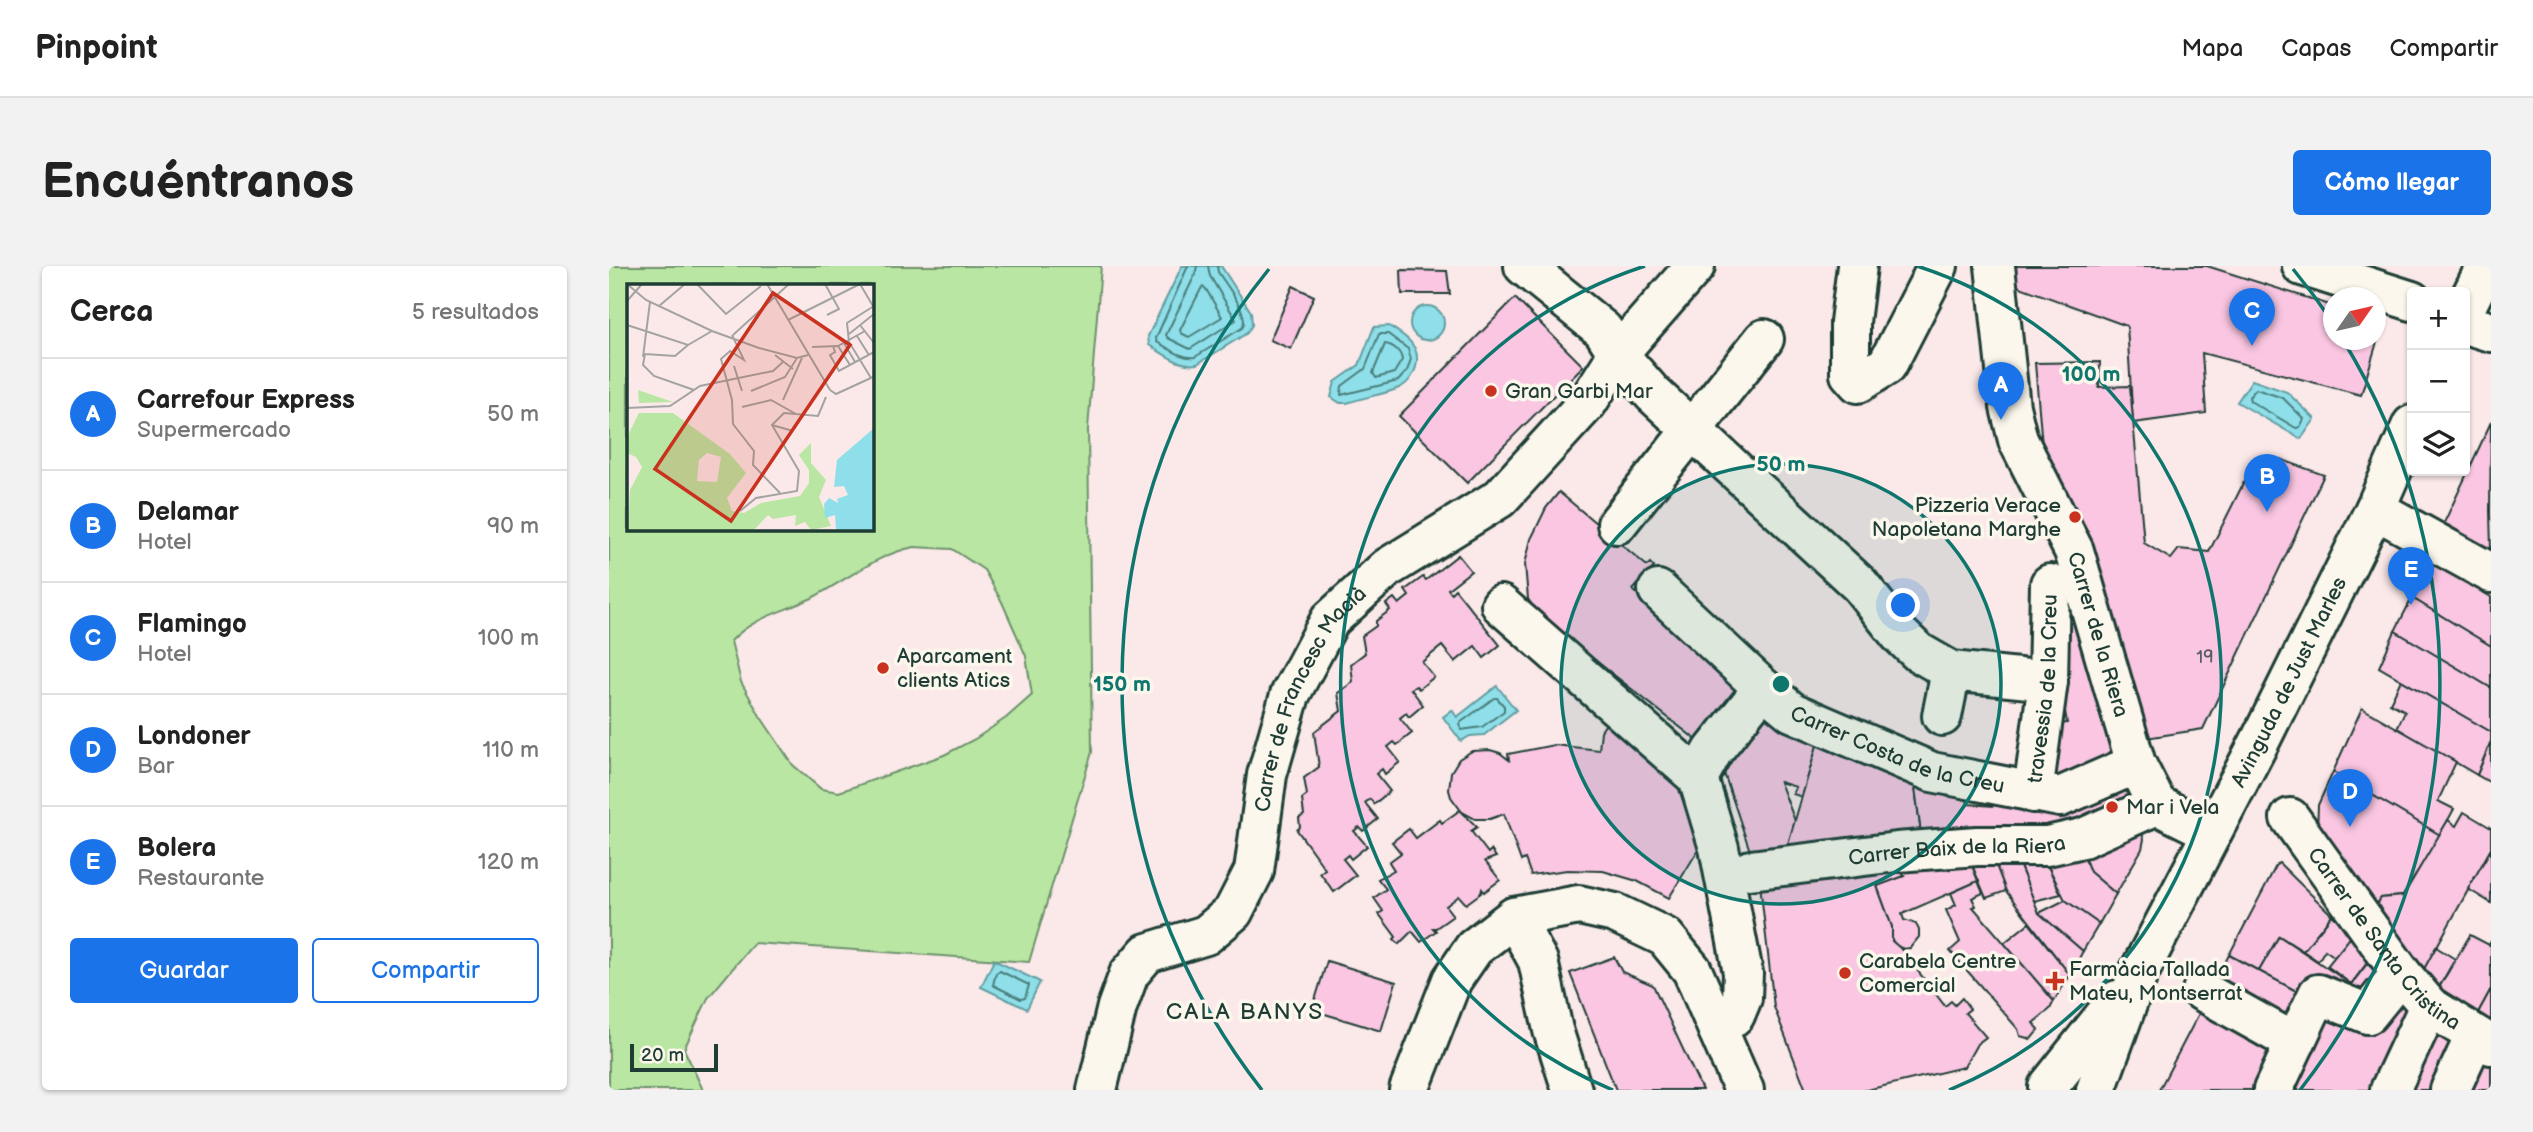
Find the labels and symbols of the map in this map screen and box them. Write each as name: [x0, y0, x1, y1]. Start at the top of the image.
inset map: [627, 284, 873, 530]
north arrow: [2323, 287, 2386, 350]
pin: C: [2229, 288, 2275, 346]
pin: A: [1978, 362, 2024, 420]
text: 100 m: [2062, 362, 2120, 387]
place label: Gran Garbi Mar: [1505, 379, 1653, 404]
marker: Gran Garbi Mar: [1483, 383, 1499, 399]
text: 50 m: [1757, 452, 1805, 477]
pin: B: [2244, 454, 2290, 512]
place label: Pizzeria Verace Napoletana Marghe: [1872, 493, 2061, 542]
marker: Pizzeria Verace Napoletana Marghe: [2067, 509, 2083, 525]
pin: E: [2388, 547, 2434, 605]
street label: Carrer de la Riera: [2062, 549, 2134, 720]
street label: Avinguda de Just Marles: [2226, 573, 2352, 791]
street label: Carrer de Francesc Macià: [1250, 581, 1371, 814]
your location: [1886, 588, 1920, 622]
street label: travessia de la Creu: [2022, 594, 2062, 785]
place label: Aparcament clients Atics: [897, 644, 1013, 693]
house number: 19: [2196, 647, 2214, 668]
marker: Aparcament clients Atics: [875, 660, 891, 676]
text: 150 m: [1093, 672, 1151, 697]
centre of rings: [1769, 672, 1793, 696]
street label: Carrer Costa de la Creu: [1787, 700, 2007, 798]
pin: D: [2327, 769, 2373, 827]
place label: Mar i Vela: [2126, 795, 2219, 820]
marker: Mar i Vela: [2104, 799, 2120, 815]
street label: Carrer Baix de la Riera: [1847, 830, 2068, 870]
street label: Carrer de Santa Cristina: [2303, 842, 2465, 1035]
place label: Carabela Centre Comercial: [1859, 949, 2017, 998]
place label: Farmàcia Tallada Mateu, Montserrat: [2069, 957, 2243, 1006]
marker: Carabela Centre Comercial: [1837, 965, 1853, 981]
marker: Farmàcia Tallada Mateu, Montserrat: [2047, 973, 2063, 989]
district label: CALA BANYS: [1166, 998, 1324, 1026]
scale bar: [630, 1041, 717, 1073]

